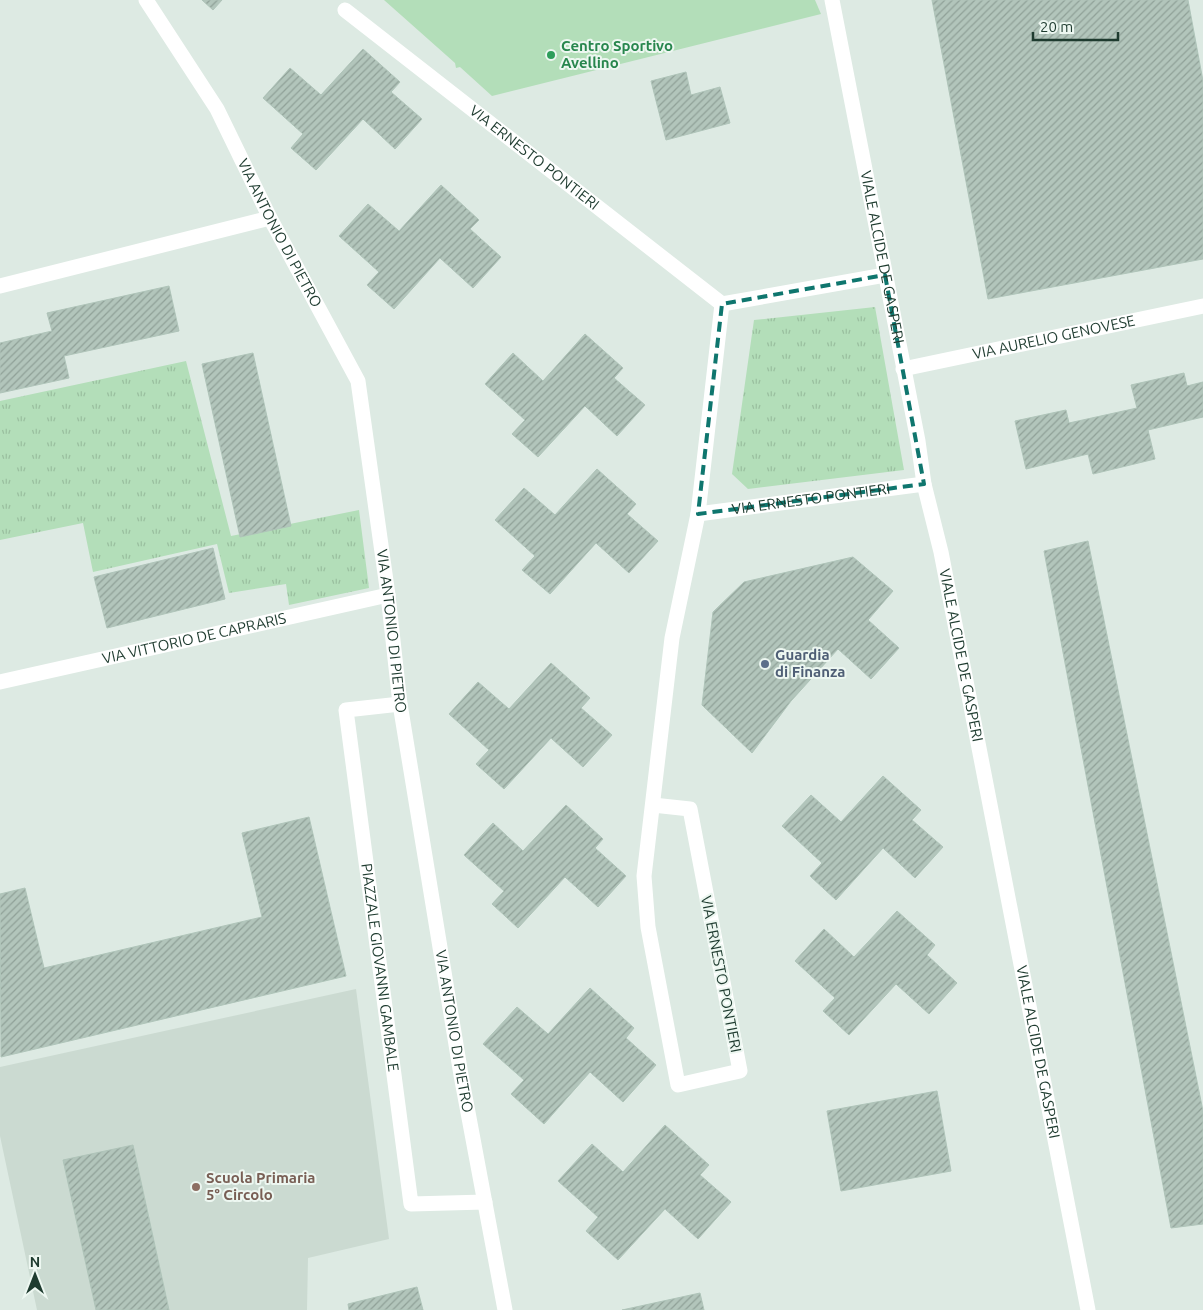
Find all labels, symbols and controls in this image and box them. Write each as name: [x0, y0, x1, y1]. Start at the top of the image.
scale bar: [1033, 10, 1118, 42]
text: 20 m: [1040, 18, 1073, 35]
place label: Centro Sportivo Avellino: [561, 37, 673, 71]
marker: Centro Sportivo Avellino: [545, 49, 557, 61]
street label: VIA ERNESTO PONTIERI: [466, 101, 603, 213]
street label: VIA ANTONIO DI PIETRO: [234, 156, 326, 310]
street label: VIALE ALCIDE DE GASPERI: [857, 169, 908, 345]
street label: VIA AURELIO GENOVESE: [971, 312, 1136, 362]
street label: VIA ERNESTO PONTIERI: [731, 480, 891, 517]
street label: VIA ANTONIO DI PIETRO: [374, 548, 410, 714]
street label: VIALE ALCIDE DE GASPERI: [936, 567, 987, 743]
street label: VIA VITTORIO DE CAPRARIS: [100, 609, 288, 667]
place label: Guardia di Finanza: [775, 646, 845, 680]
marker: Guardia di Finanza: [759, 658, 771, 670]
street label: PIAZZALE GIOVANNI GAMBALE: [358, 862, 402, 1073]
street label: VIA ERNESTO PONTIERI: [698, 894, 745, 1054]
street label: VIA ANTONIO DI PIETRO: [433, 949, 477, 1114]
street label: VIALE ALCIDE DE GASPERI: [1013, 964, 1064, 1140]
place label: Scuola Primaria 5° Circolo: [206, 1169, 316, 1203]
marker: Scuola Primaria 5° Circolo: [190, 1181, 202, 1193]
north arrow: [10, 1250, 60, 1300]
text: N: [30, 1254, 40, 1270]

